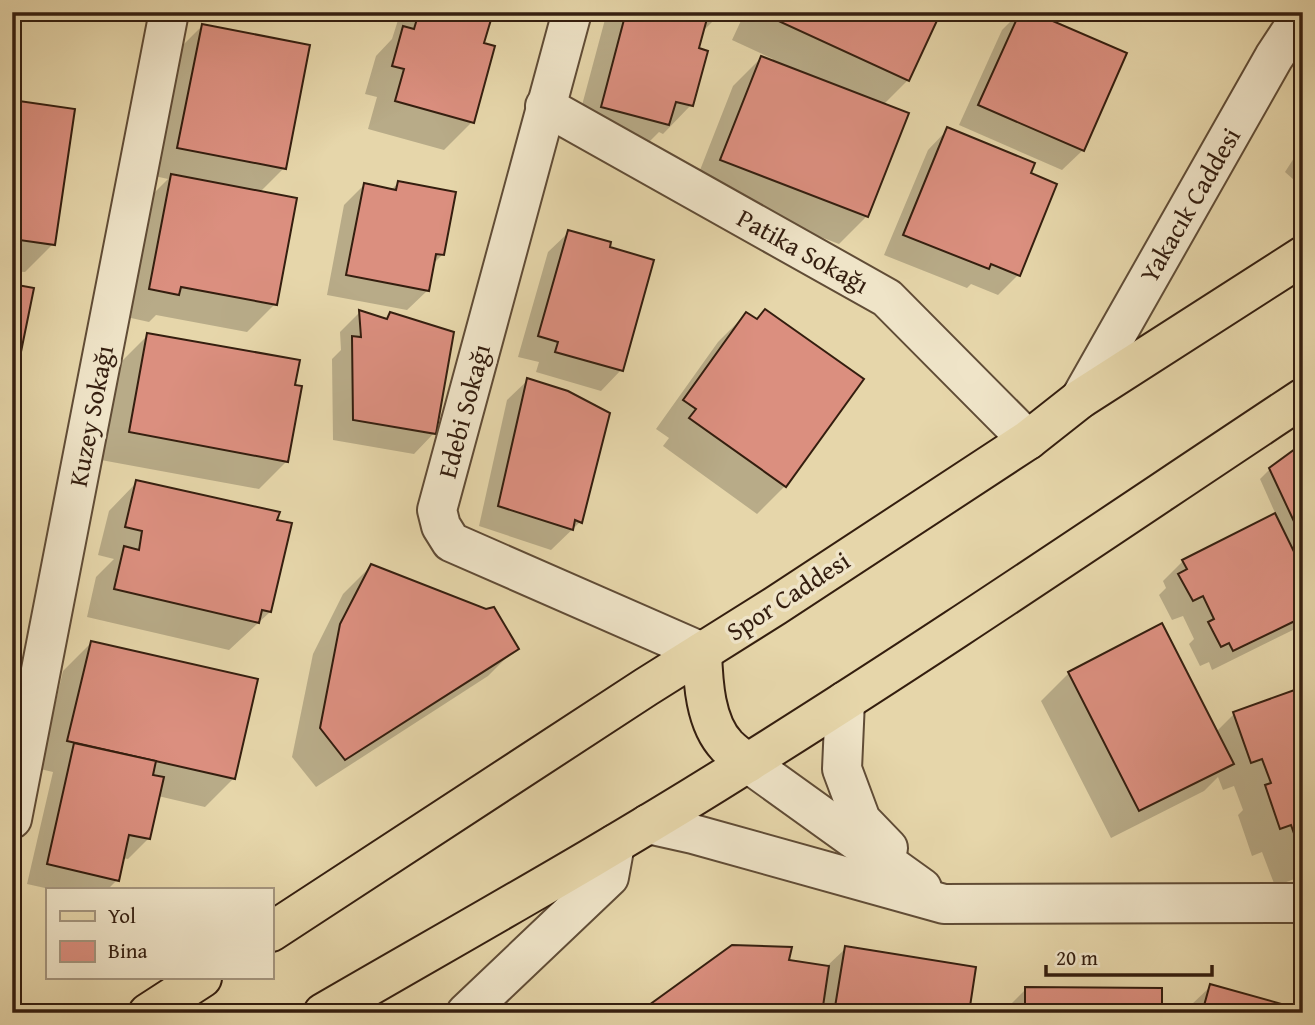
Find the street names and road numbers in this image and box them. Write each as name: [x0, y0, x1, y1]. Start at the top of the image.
street label: Yakacık Caddesi: [1129, 120, 1250, 290]
street label: Patika Sokağı: [730, 198, 876, 303]
street label: Edebi Sokağı: [427, 339, 500, 482]
street label: Kuzey Sokağı: [58, 342, 123, 490]
street label: Spor Caddesi: [718, 541, 857, 650]

